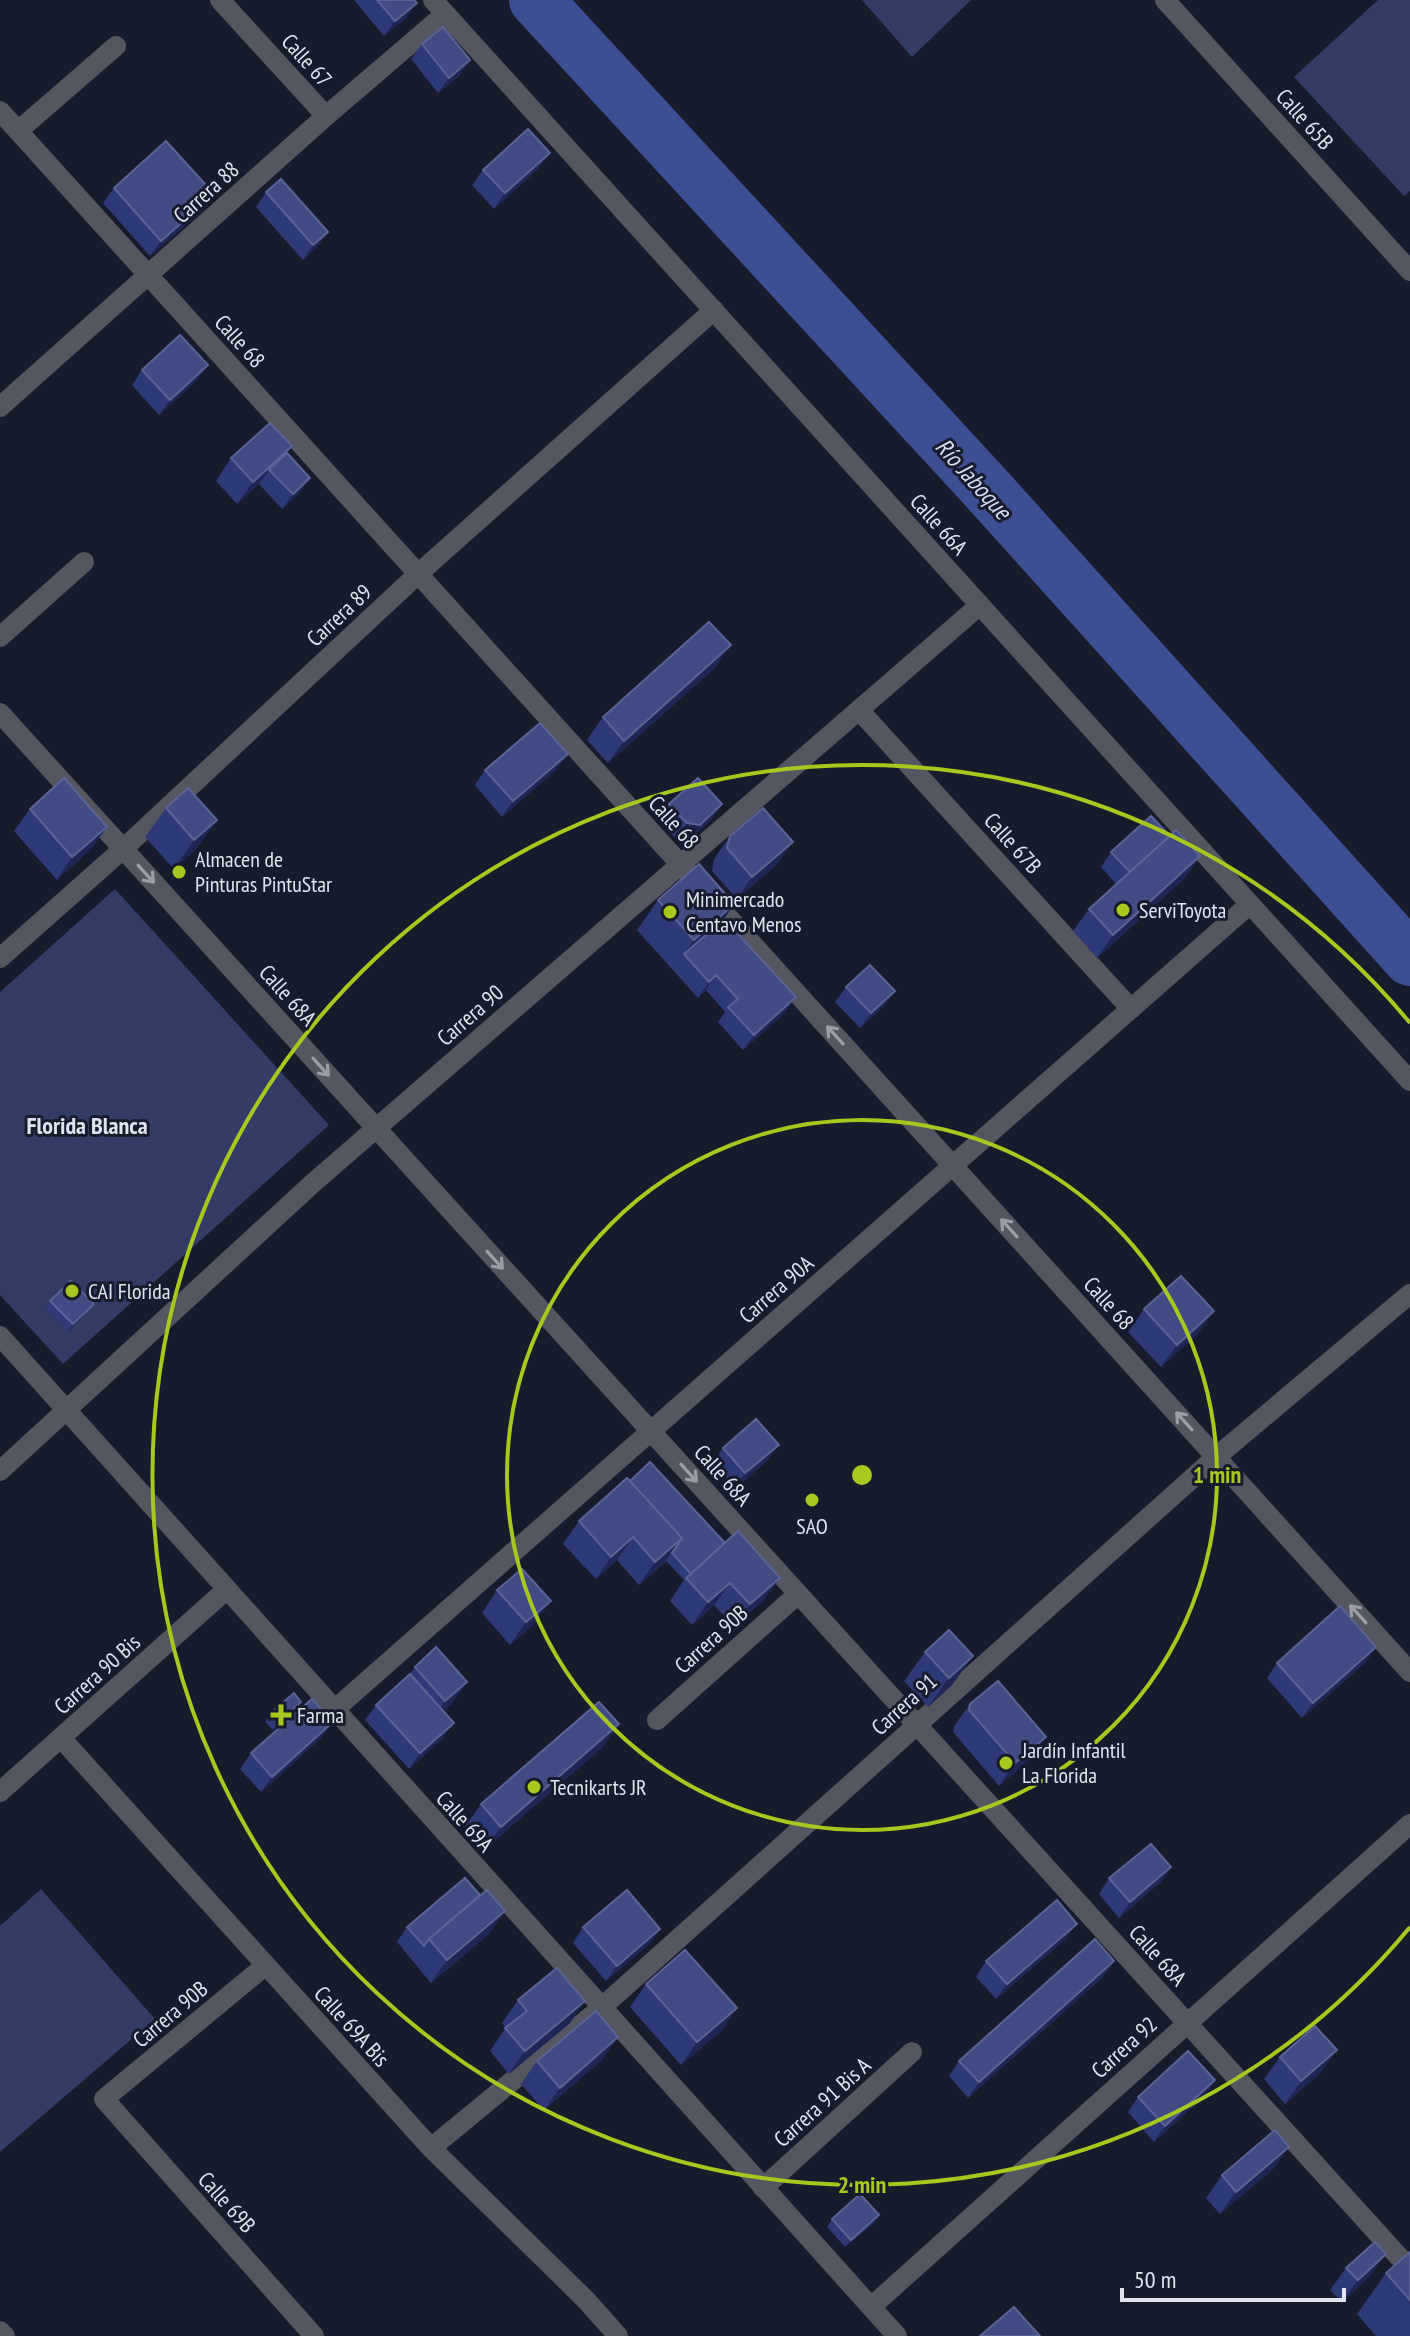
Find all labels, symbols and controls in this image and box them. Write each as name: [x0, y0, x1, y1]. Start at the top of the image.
street label: Calle 67: [276, 27, 338, 93]
street label: Calle 65B: [1270, 83, 1340, 155]
street label: Carrera 88: [167, 155, 245, 229]
street label: Calle 68: [209, 308, 271, 374]
water label: Río Jaboque: [929, 431, 1019, 527]
street label: Calle 66A: [904, 488, 974, 561]
street label: Carrera 89: [301, 578, 377, 652]
street label: Calle 68: [643, 789, 705, 855]
street label: Calle 67B: [978, 807, 1048, 879]
place label: Almacen de Pinturas PintuStar: [195, 845, 332, 898]
marker: Almacen de Pinturas PintuStar: [170, 863, 188, 881]
one-way arrow: [137, 864, 155, 884]
place label: Minimercado Centavo Menos: [686, 885, 801, 938]
place label: ServiToyota: [1139, 896, 1226, 924]
marker: ServiToyota: [1114, 901, 1132, 919]
marker: Minimercado Centavo Menos: [661, 903, 679, 921]
street label: Calle 68A: [253, 959, 323, 1032]
street label: Carrera 90: [431, 978, 509, 1051]
one-way arrow: [825, 1025, 844, 1045]
one-way arrow: [311, 1056, 330, 1077]
district label: Florida Blanca: [26, 1110, 148, 1141]
one-way arrow: [1001, 1218, 1019, 1238]
one-way arrow: [486, 1249, 504, 1269]
street label: Carrera 90A: [733, 1249, 819, 1329]
street label: Calle 68: [1078, 1270, 1140, 1336]
place label: CAI Florida: [88, 1277, 171, 1305]
marker: CAI Florida: [63, 1282, 81, 1300]
one-way arrow: [1175, 1411, 1193, 1431]
street label: Calle 68A: [688, 1439, 758, 1512]
text: 1 min: [1193, 1459, 1241, 1490]
centre of rings: [848, 1461, 876, 1489]
one-way arrow: [679, 1463, 697, 1483]
marker: SAO: [803, 1491, 821, 1509]
place label: SAO: [796, 1512, 828, 1540]
street label: Carrera 90B: [668, 1599, 754, 1679]
one-way arrow: [1349, 1604, 1367, 1624]
street label: Carrera 90 Bis: [48, 1628, 146, 1720]
street label: Carrera 91: [865, 1667, 943, 1741]
place label: Farma: [297, 1701, 344, 1729]
marker: Farma: [272, 1706, 290, 1724]
place label: Jardín Infantil La Florida: [1021, 1736, 1126, 1789]
marker: Jardín Infantil La Florida: [997, 1754, 1015, 1772]
place label: Tecnikarts JR: [550, 1773, 647, 1801]
marker: Tecnikarts JR: [525, 1778, 543, 1796]
street label: Calle 69A: [430, 1785, 500, 1858]
street label: Calle 68A: [1123, 1919, 1193, 1992]
street label: Carrera 90B: [127, 1975, 213, 2053]
street label: Calle 69A Bis: [308, 1980, 396, 2072]
street label: Carrera 92: [1085, 2010, 1163, 2084]
street label: Carrera 91 Bis A: [768, 2051, 877, 2153]
street label: Calle 69B: [192, 2166, 262, 2238]
text: 2 min: [838, 2169, 886, 2200]
scale bar: [1122, 2252, 1344, 2302]
text: 50 m: [1134, 2264, 1176, 2295]

